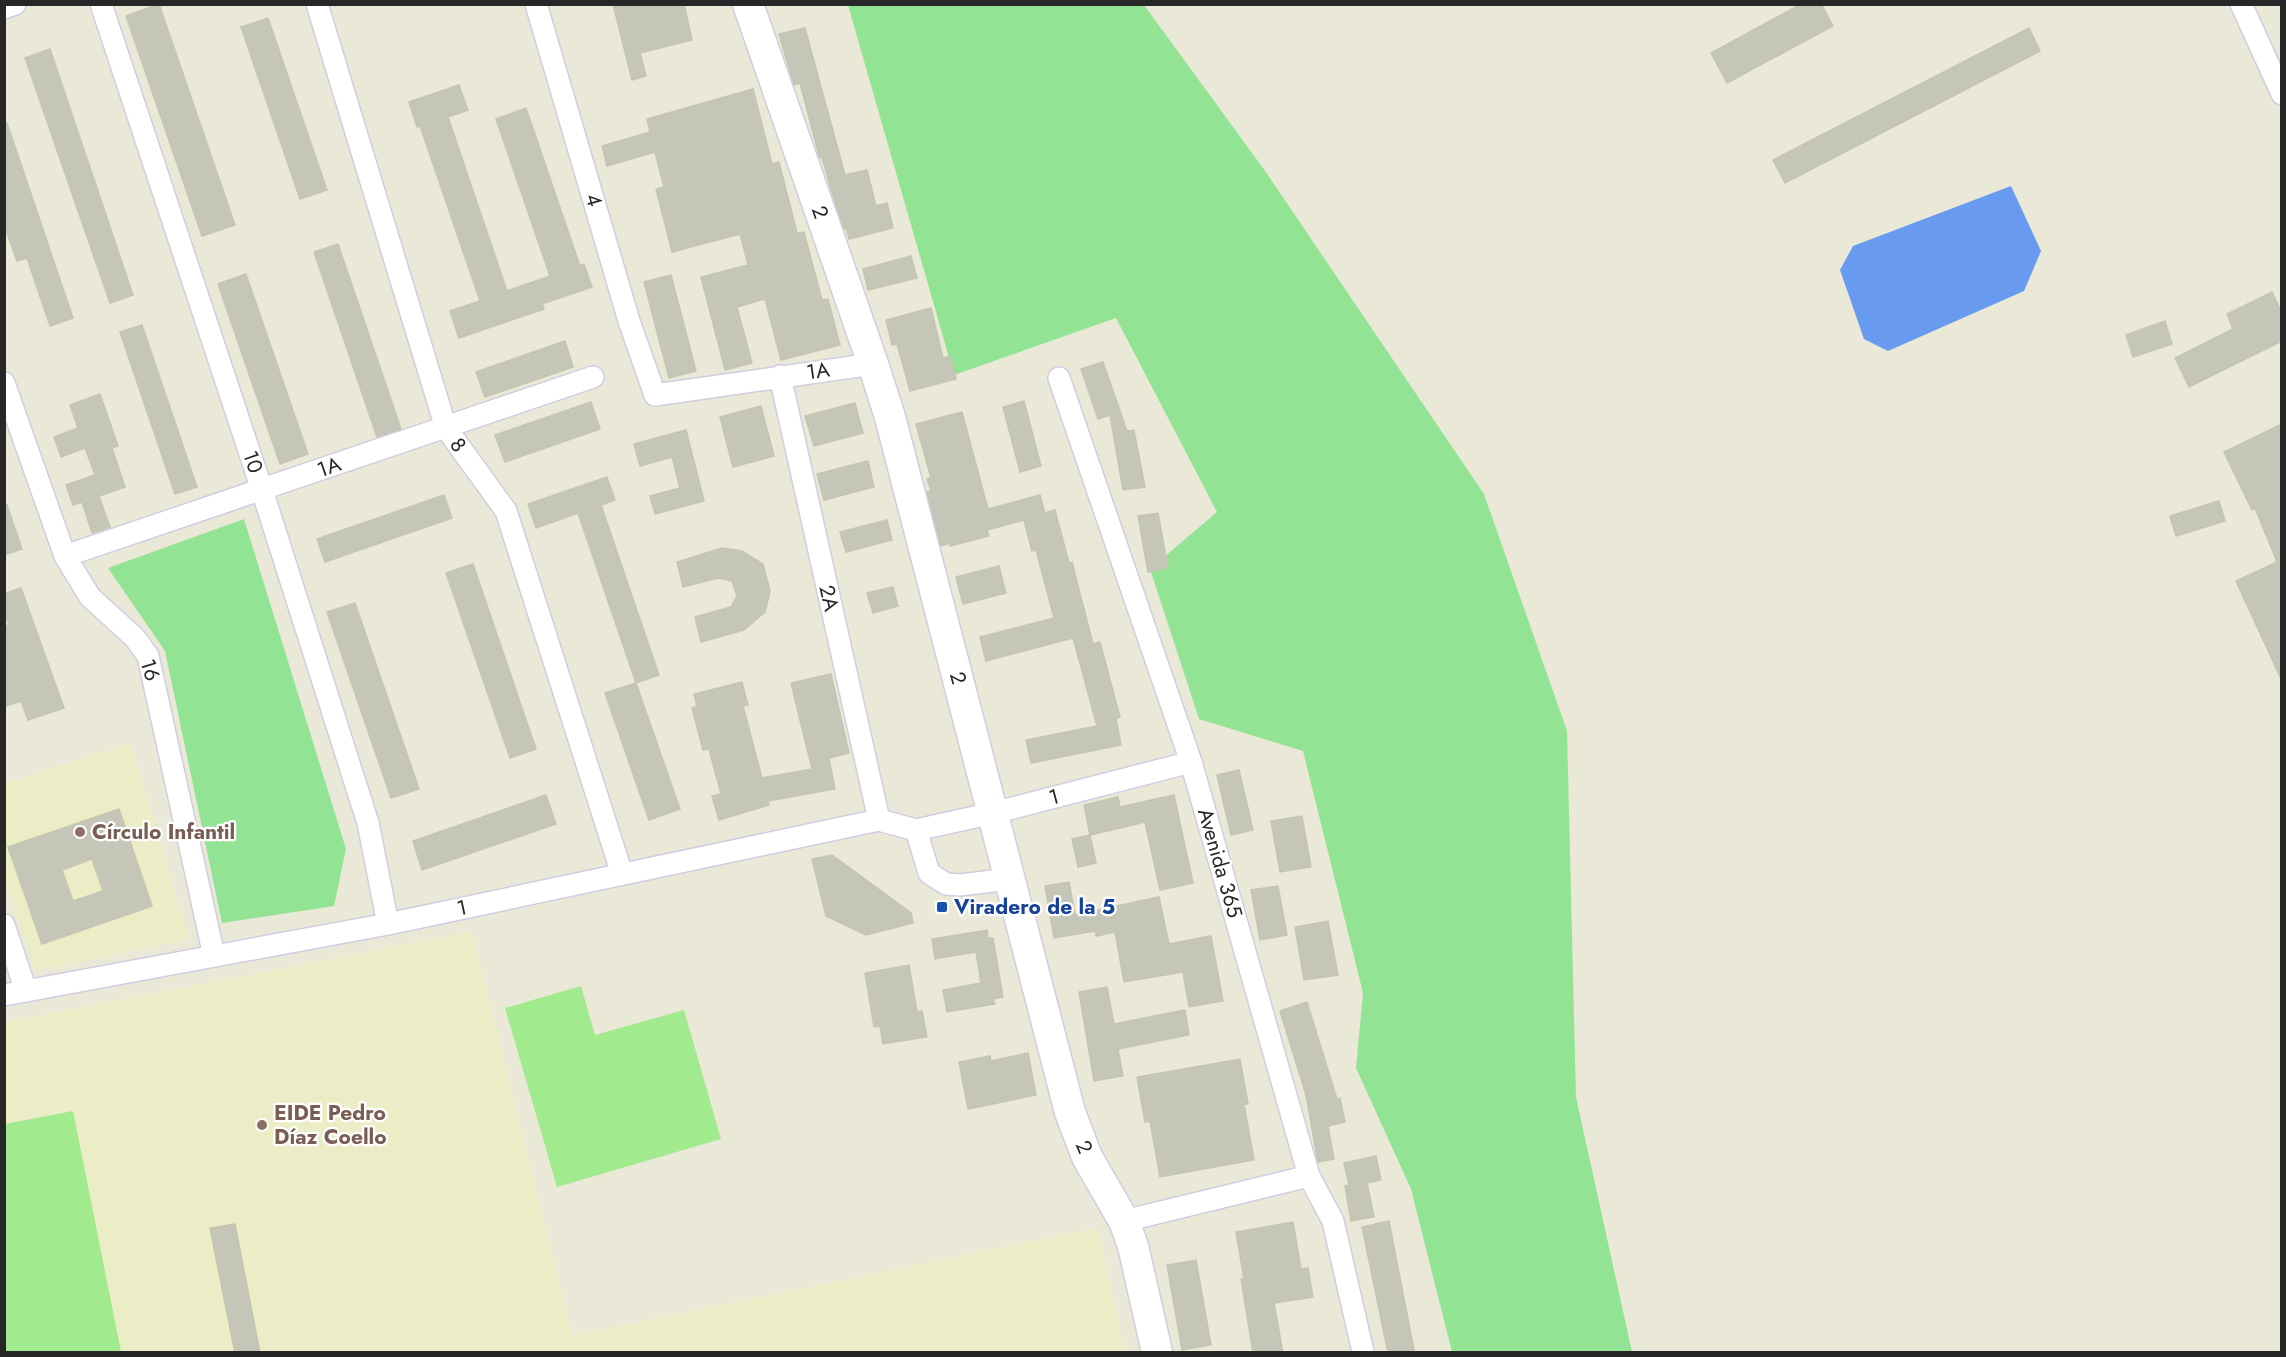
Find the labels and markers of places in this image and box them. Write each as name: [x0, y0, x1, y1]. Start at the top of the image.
place label: Círculo Infantil: [92, 817, 235, 847]
marker: Círculo Infantil: [73, 825, 87, 839]
place label: Viradero de la 5: [953, 892, 1115, 922]
marker: Viradero de la 5: [935, 900, 949, 914]
place label: EIDE Pedro Díaz Coello: [274, 1098, 387, 1152]
marker: EIDE Pedro Díaz Coello: [255, 1118, 269, 1132]

